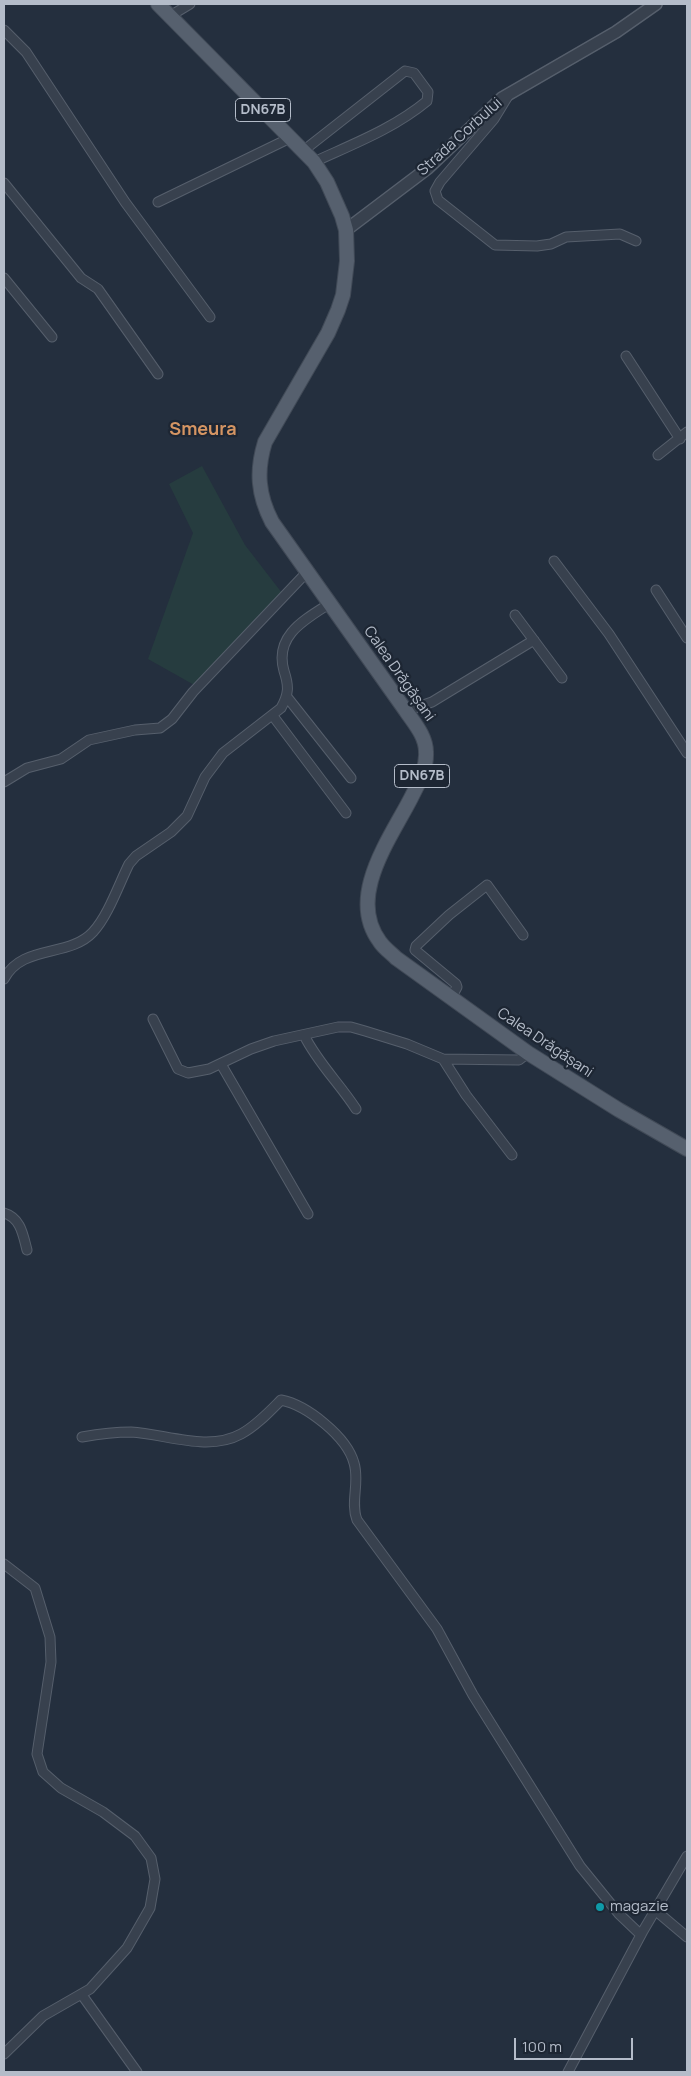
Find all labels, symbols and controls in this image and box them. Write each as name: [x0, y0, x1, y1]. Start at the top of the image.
street label: Strada Corbului: [414, 94, 506, 180]
road number: DN67B: [236, 98, 290, 122]
district label: Smeura: [169, 419, 237, 441]
street label: Calea Drăgășani: [360, 623, 438, 725]
road number: DN67B: [394, 764, 450, 788]
street label: Calea Drăgășani: [494, 1004, 596, 1082]
place label: magazie: [610, 1898, 668, 1916]
marker: magazie: [594, 1901, 606, 1913]
scale bar: [516, 2028, 635, 2060]
text: 100 m: [522, 2036, 562, 2057]

